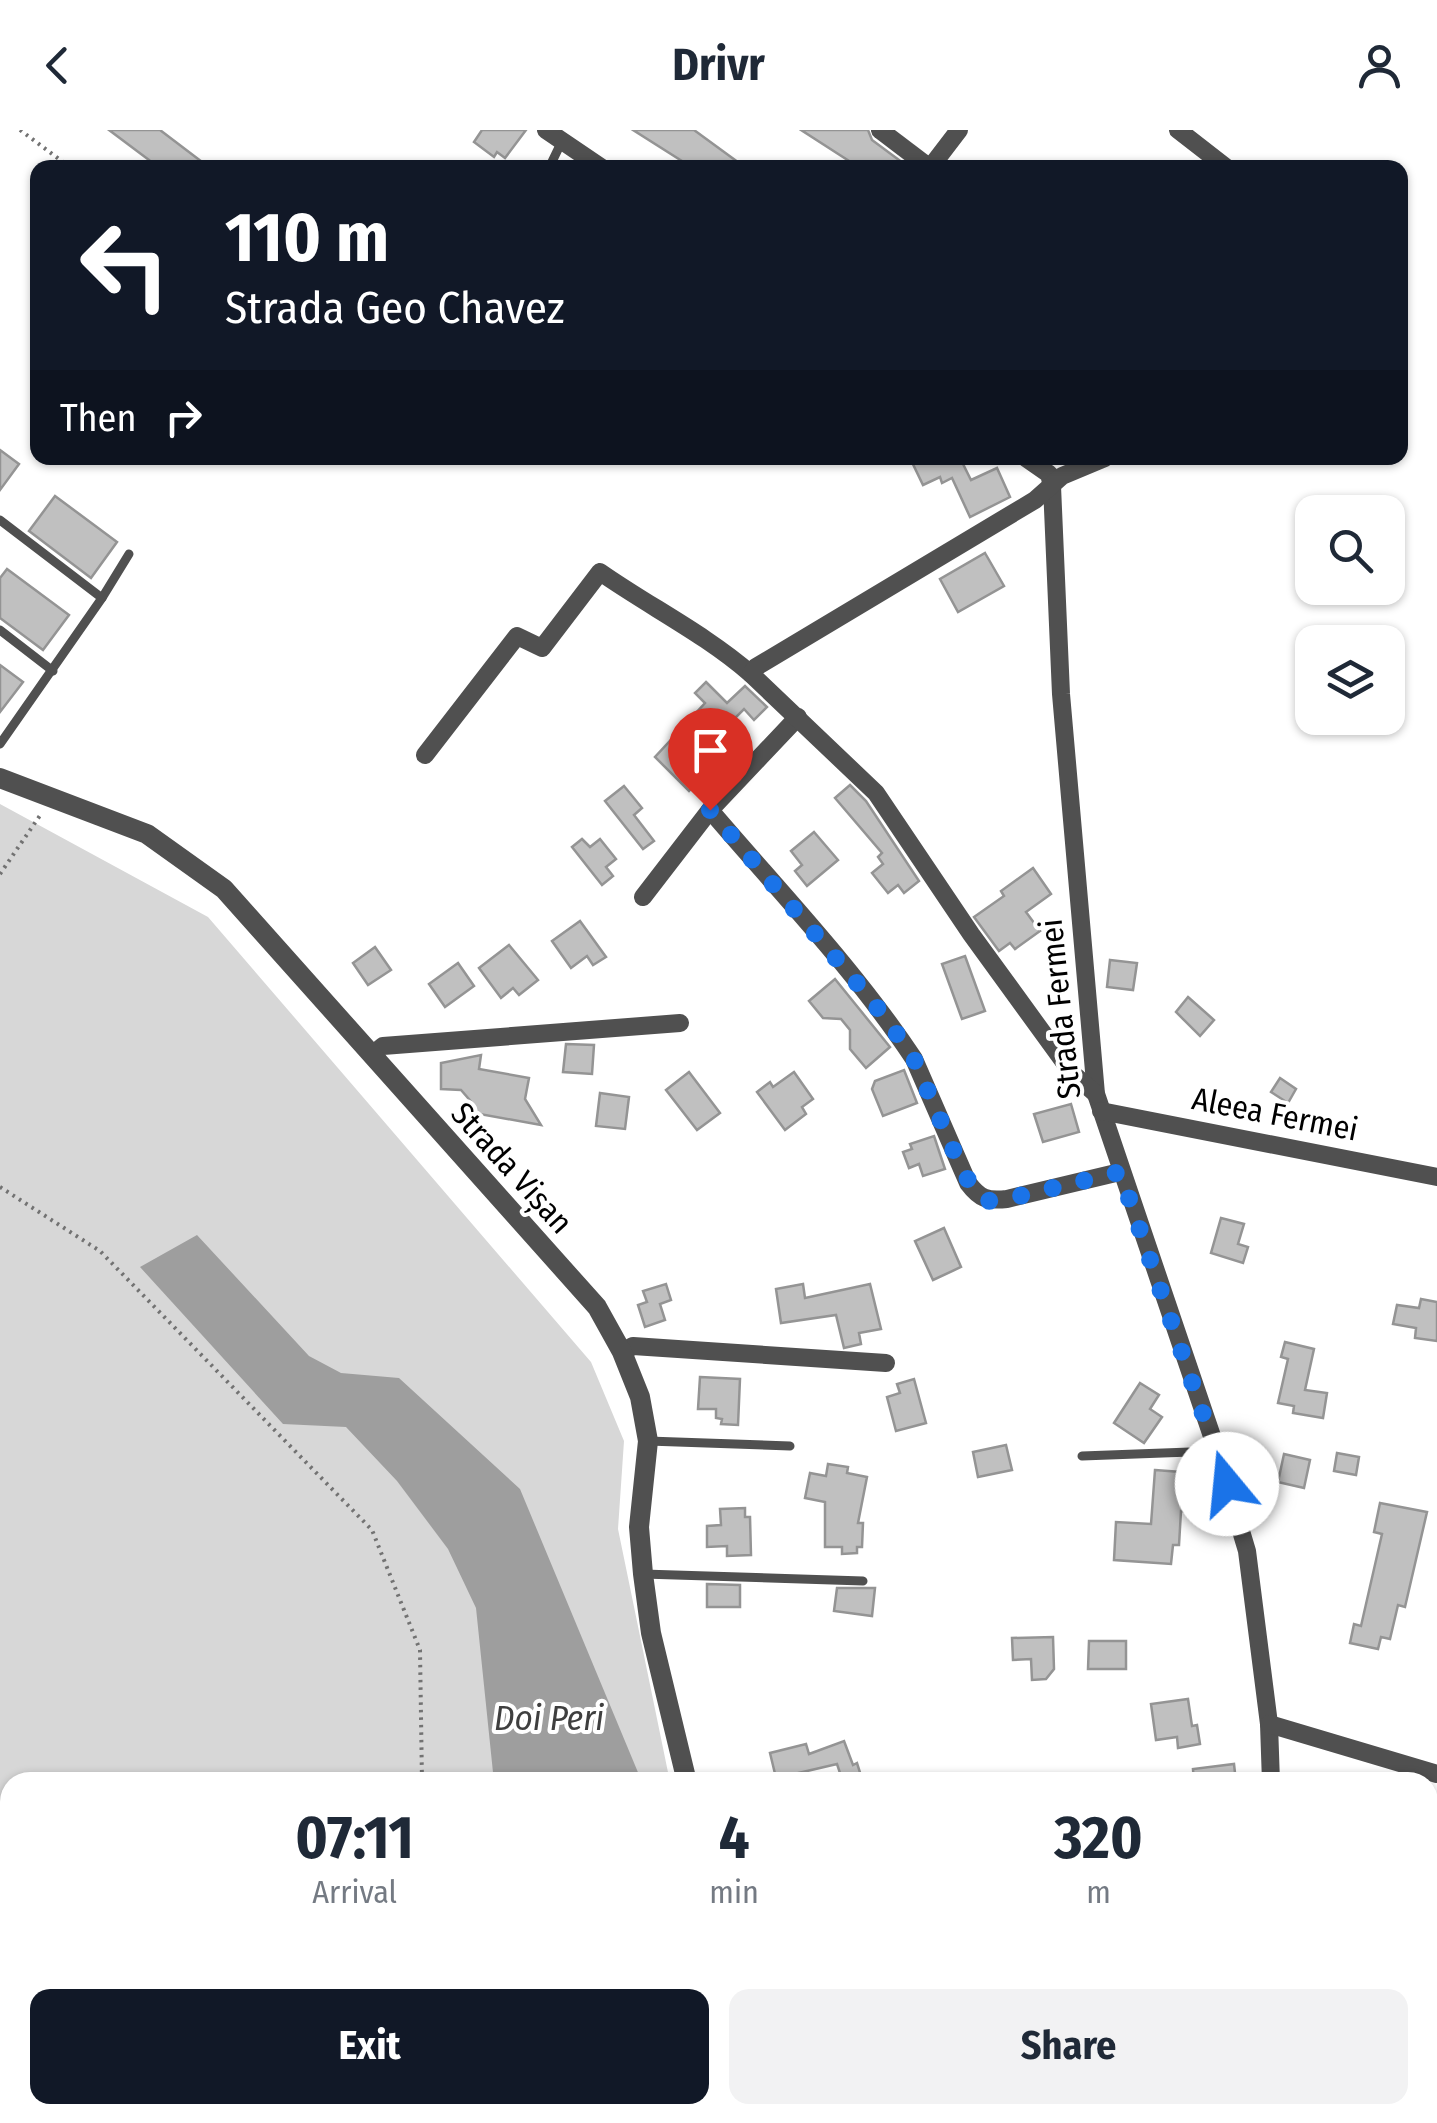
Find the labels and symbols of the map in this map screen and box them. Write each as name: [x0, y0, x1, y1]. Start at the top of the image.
pin: [668, 708, 753, 811]
street label: Strada Fermei: [1032, 917, 1088, 1101]
street label: Aleea Fermei: [1189, 1079, 1361, 1149]
street label: Strada Vișan: [443, 1095, 581, 1242]
position arrow: [1175, 1432, 1279, 1536]
water label: Doi Peri: [494, 1697, 604, 1739]

